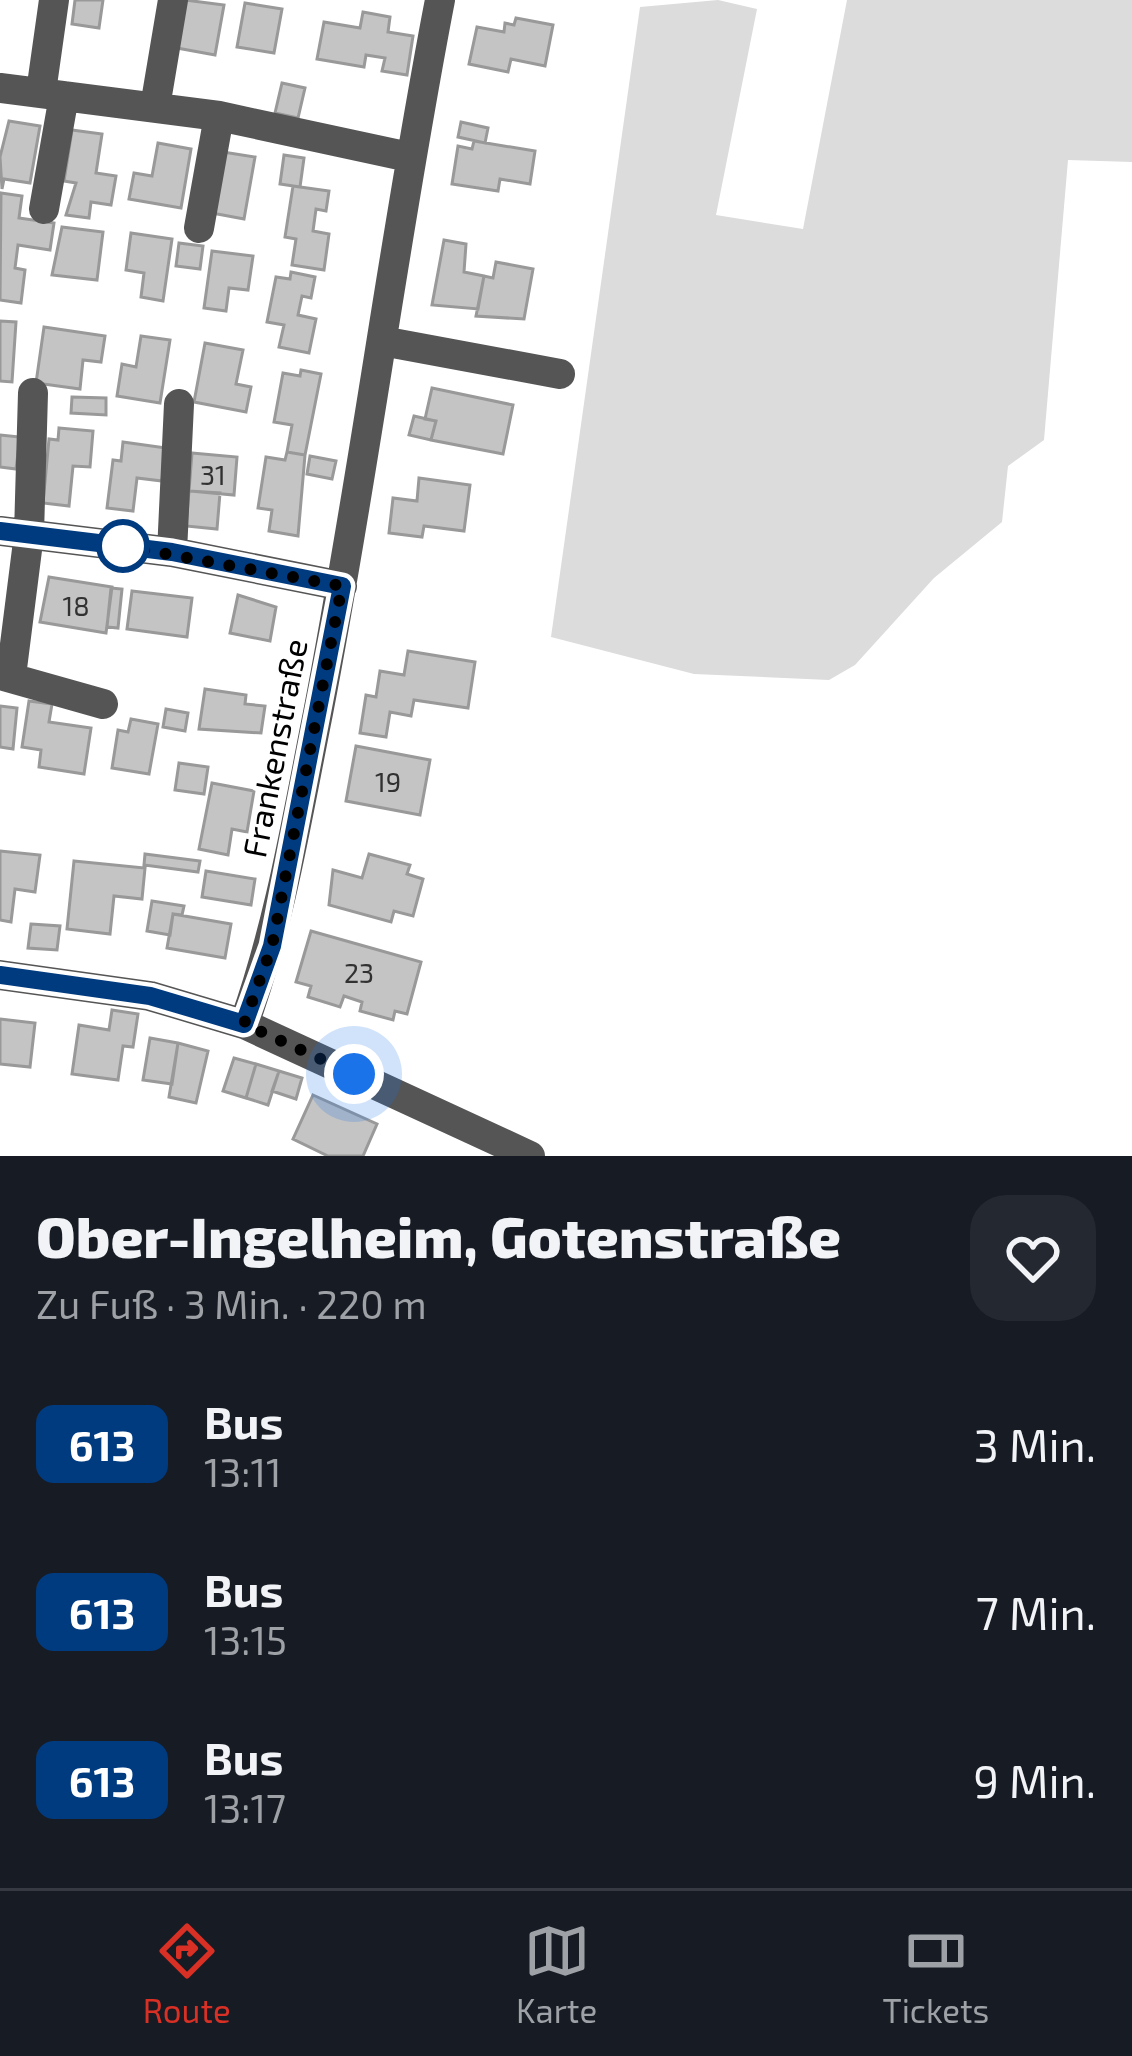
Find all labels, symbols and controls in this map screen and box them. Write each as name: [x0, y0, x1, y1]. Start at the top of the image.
house number: 31: [200, 458, 226, 490]
unlabelled marker: [98, 521, 148, 571]
house number: 18: [62, 589, 90, 621]
street label: Frankenstraße: [233, 635, 315, 861]
house number: 19: [375, 765, 401, 797]
house number: 23: [344, 956, 374, 988]
your location: [324, 1044, 384, 1104]
button: heart: [970, 1195, 1096, 1321]
text: Ober-Ingelheim, Gotenstraße: [36, 1201, 841, 1269]
text: Zu Fuß · 3 Min. · 220 m: [36, 1280, 427, 1327]
text: Bus: [204, 1394, 283, 1448]
text: 3 Min.: [974, 1417, 1096, 1471]
text: 613: [69, 1419, 135, 1469]
text: 13:11: [204, 1448, 281, 1495]
text: Bus: [204, 1562, 283, 1616]
text: 7 Min.: [976, 1585, 1096, 1639]
text: 613: [69, 1587, 135, 1637]
text: 13:15: [204, 1616, 287, 1663]
text: Bus: [204, 1730, 283, 1784]
text: 9 Min.: [973, 1753, 1096, 1807]
text: 613: [69, 1755, 135, 1805]
text: 13:17: [204, 1784, 286, 1831]
tab: Route: [143, 1918, 231, 2030]
tab: Karte: [516, 1918, 597, 2030]
tab: Tickets: [882, 1918, 989, 2030]

